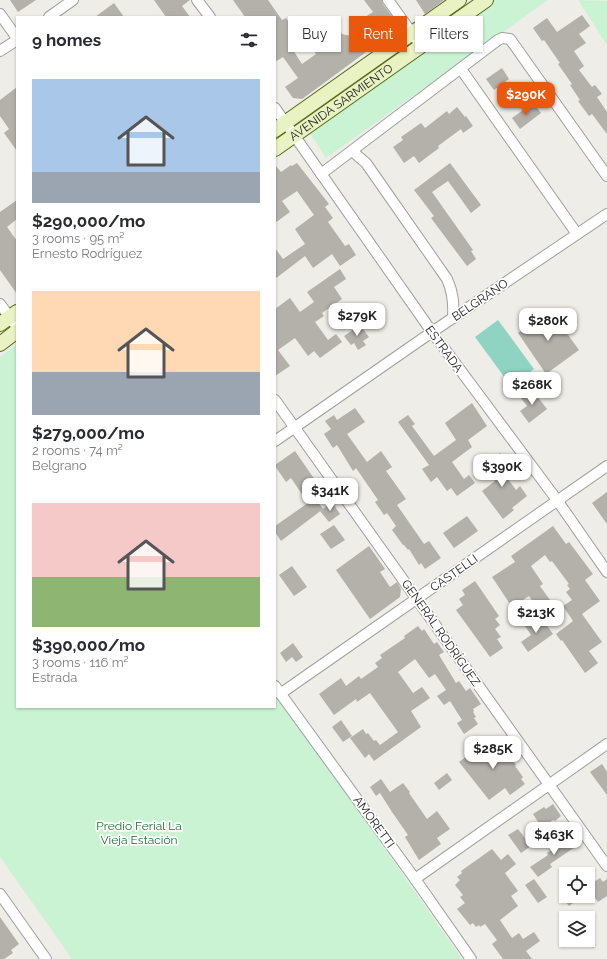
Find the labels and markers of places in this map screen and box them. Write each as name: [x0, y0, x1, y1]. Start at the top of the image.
pin: $290K: [498, 82, 554, 116]
pin: $279K: [329, 303, 385, 337]
pin: $280K: [520, 308, 576, 342]
pin: $268K: [504, 372, 560, 406]
pin: $390K: [474, 454, 530, 488]
pin: $341K: [302, 478, 358, 512]
pin: $213K: [508, 600, 564, 634]
pin: $285K: [465, 736, 521, 770]
pin: $463K: [526, 822, 582, 856]

